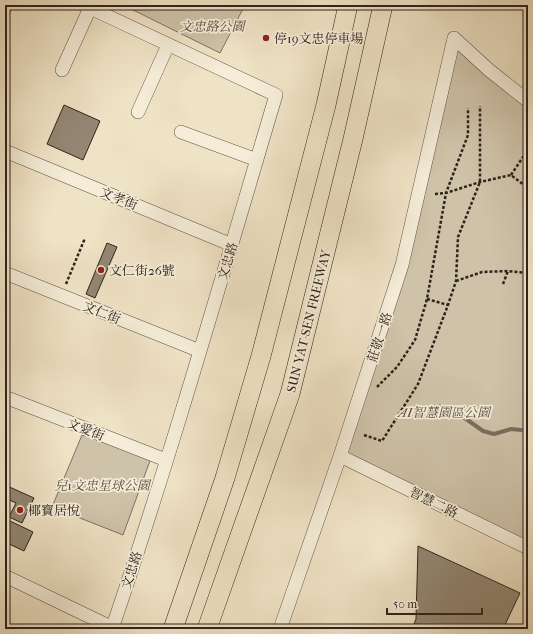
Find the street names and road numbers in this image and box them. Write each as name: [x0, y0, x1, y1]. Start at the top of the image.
street label: 文孝街: [98, 184, 140, 213]
street label: 文忠路: [215, 240, 240, 282]
street label: SUN YAT-SEN FREEWAY: [283, 247, 334, 394]
street label: 文仁街: [81, 298, 123, 327]
street label: 莊敬一路: [364, 310, 395, 364]
street label: 文愛街: [65, 415, 107, 443]
street label: 智慧二路: [407, 484, 460, 521]
street label: 文忠路: [118, 549, 145, 591]

